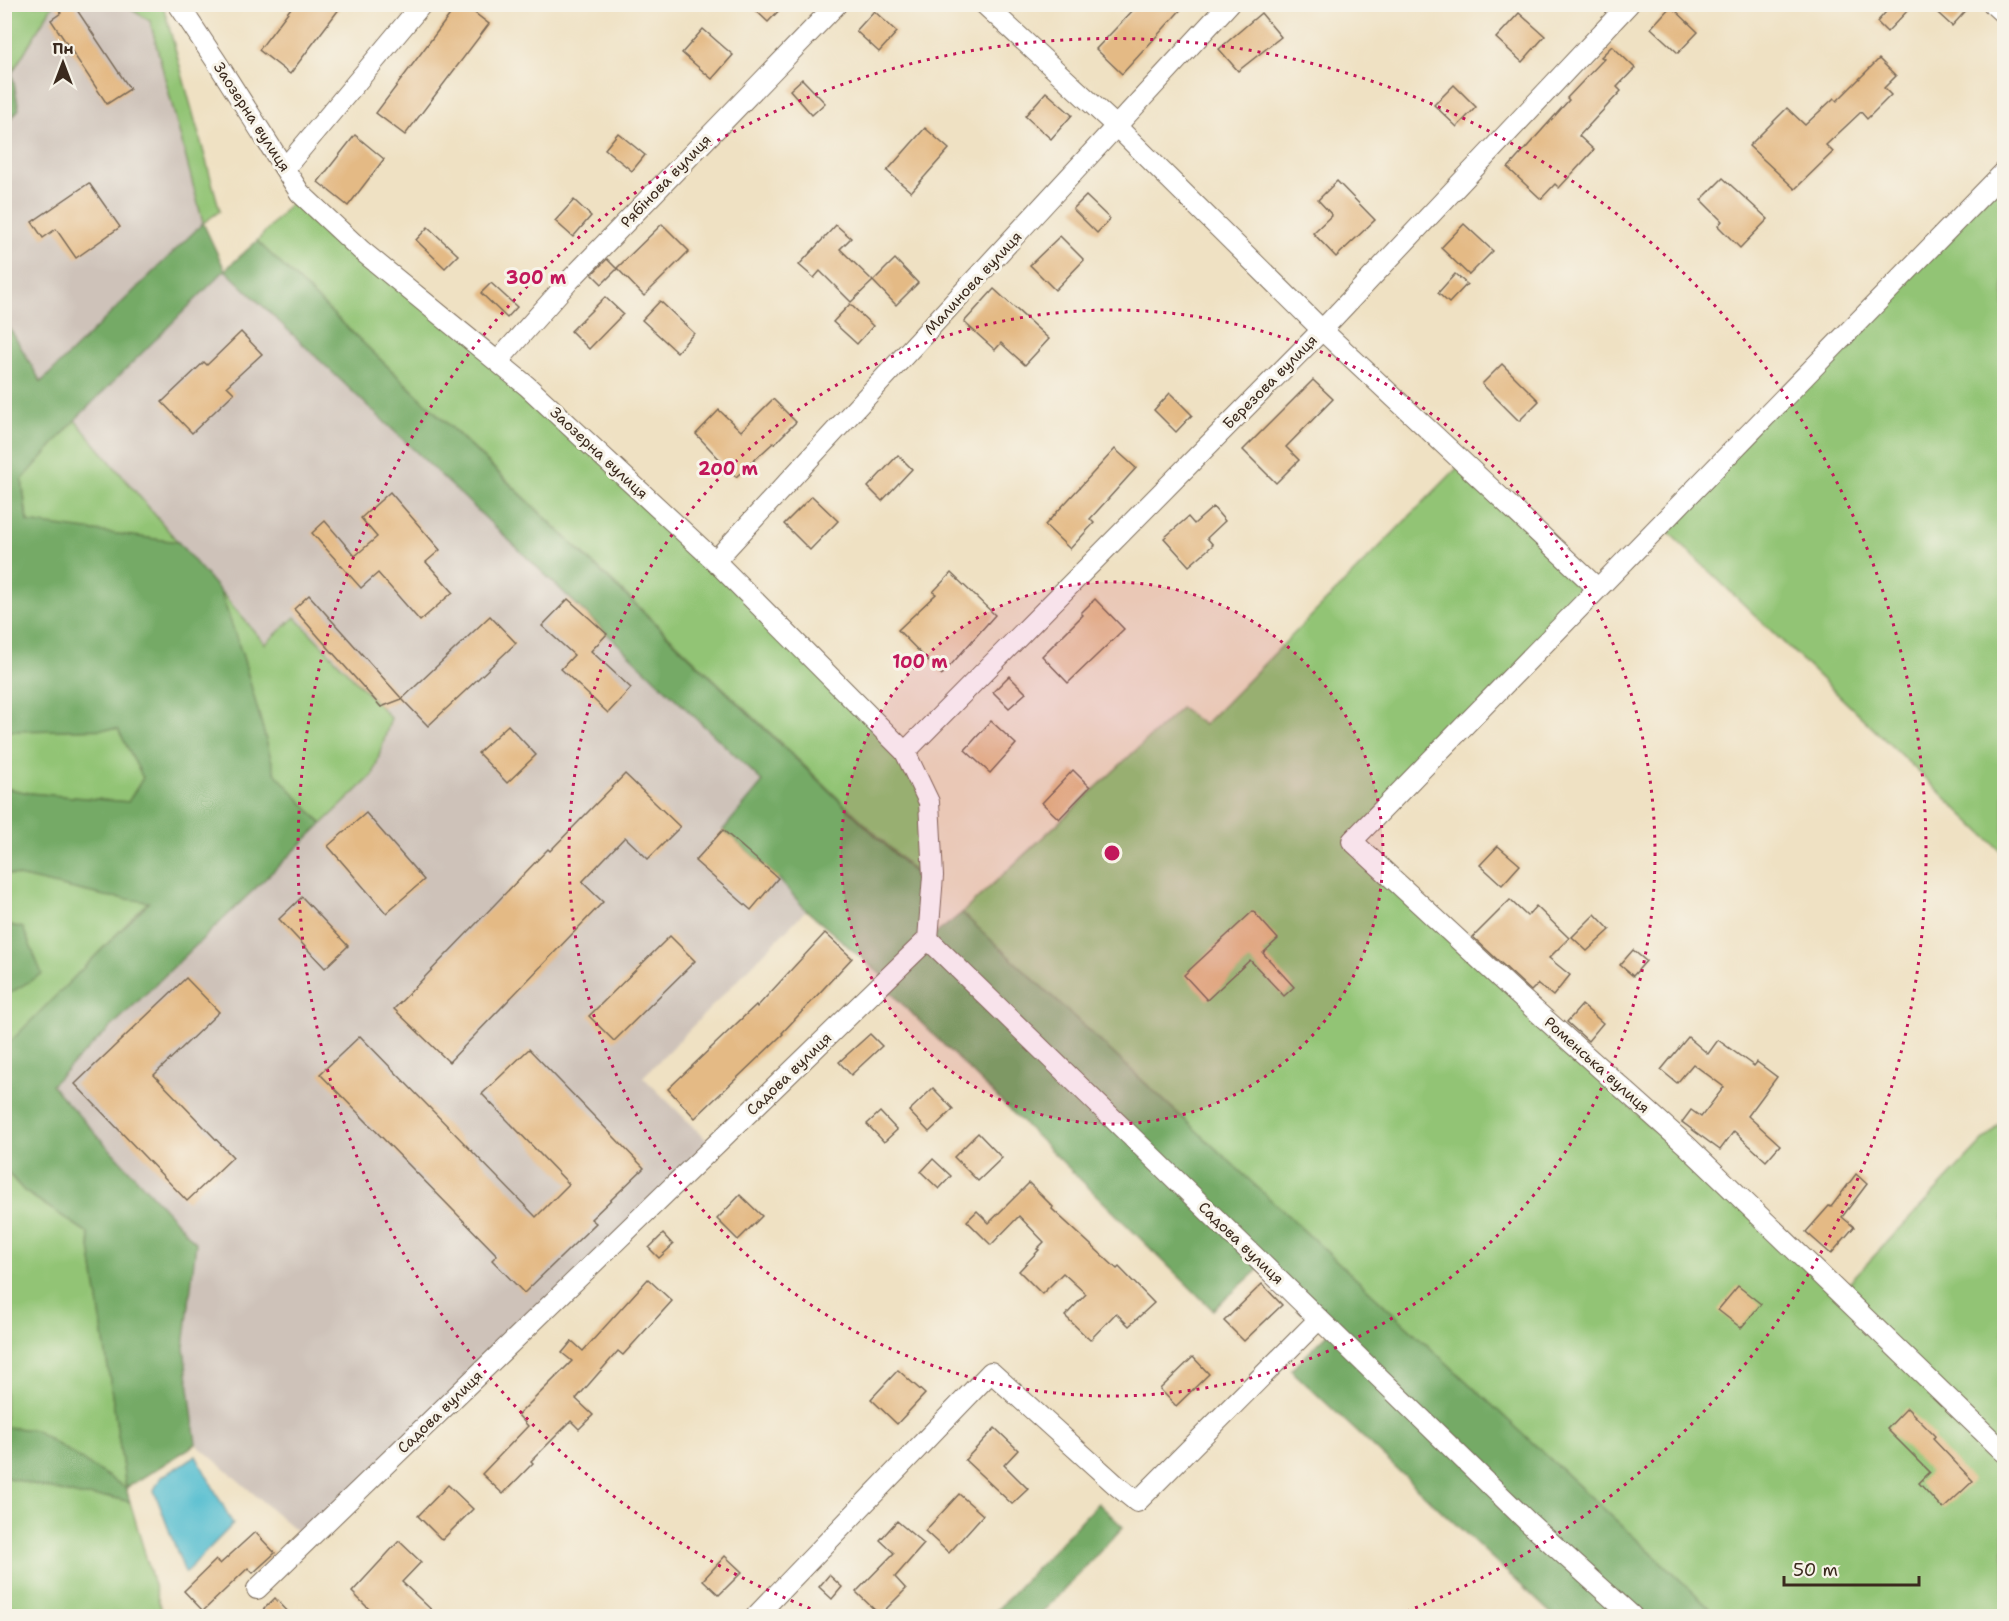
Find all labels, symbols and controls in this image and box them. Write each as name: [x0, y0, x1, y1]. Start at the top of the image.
north arrow: [33, 33, 93, 93]
text: Пн: [52, 38, 74, 59]
street label: Заозерна вулиця: [209, 58, 295, 176]
street label: Рябінова вулиця: [616, 130, 716, 232]
street label: Малинова вулиця: [920, 227, 1026, 339]
text: 300 m: [506, 266, 567, 290]
street label: Березова вулиця: [1218, 330, 1322, 434]
street label: Заозерна вулиця: [546, 402, 652, 504]
text: 200 m: [698, 457, 759, 481]
text: 100 m: [892, 650, 948, 674]
centre of rings: [1102, 843, 1122, 863]
street label: Роменська вулиця: [1540, 1012, 1654, 1118]
street label: Садова вулиця: [742, 1028, 836, 1120]
street label: Садова вулиця: [1194, 1197, 1288, 1289]
street label: Садова вулиця: [393, 1366, 487, 1458]
scale bar: [1784, 1549, 1919, 1587]
text: 50 m: [1793, 1558, 1838, 1582]

